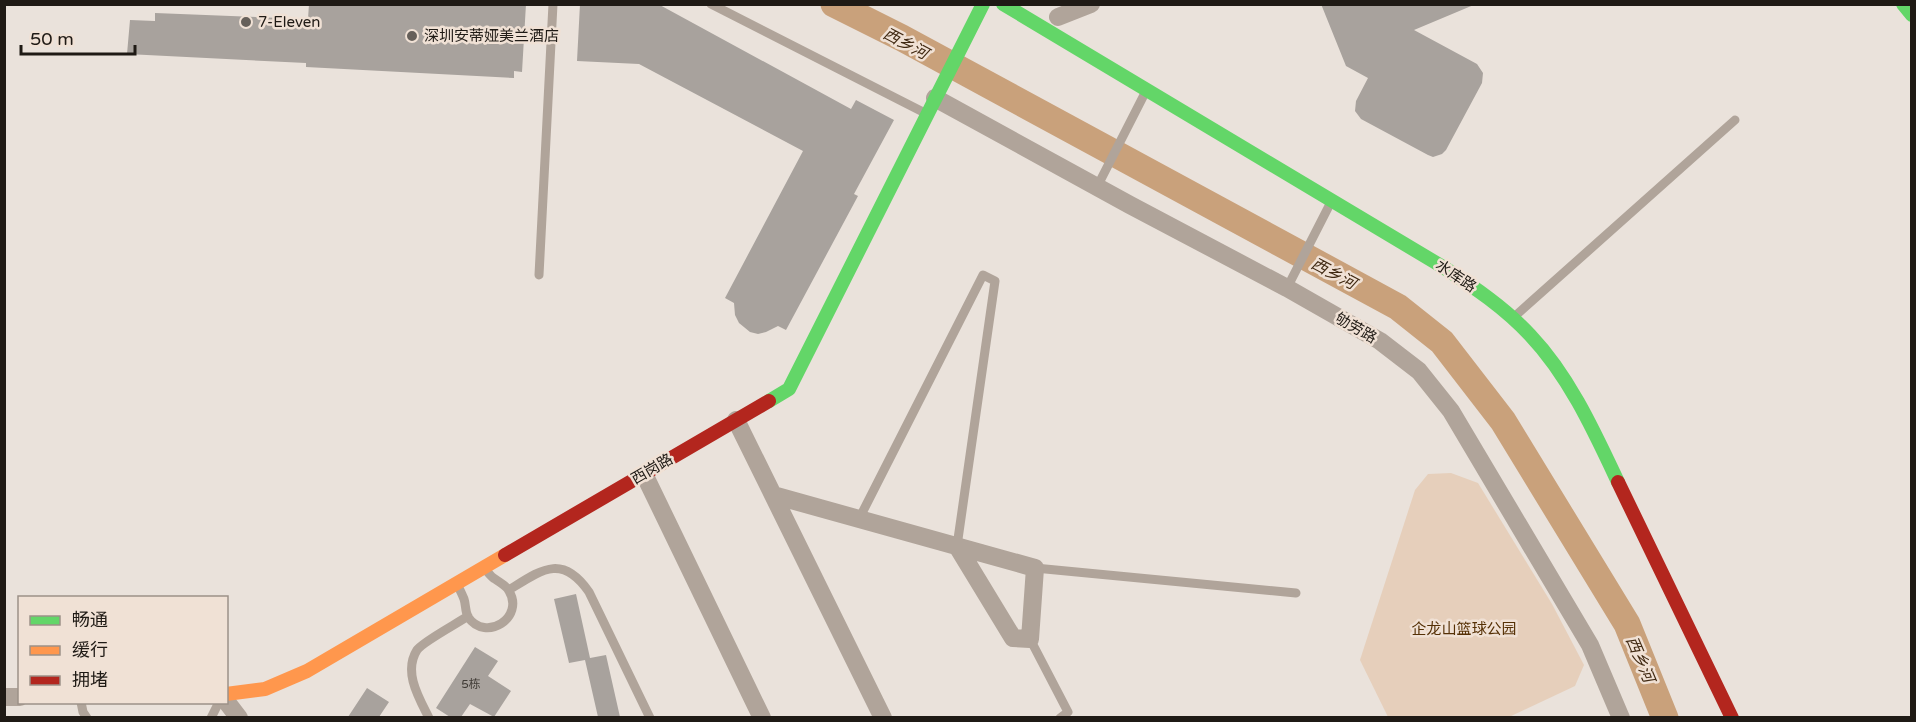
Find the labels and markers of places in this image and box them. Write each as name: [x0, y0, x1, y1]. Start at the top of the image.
place label: 7-Eleven: [258, 13, 320, 31]
marker: 7-Eleven: [239, 15, 253, 29]
place label: 深圳安蒂娅美兰酒店: [424, 27, 559, 45]
marker: 深圳安蒂娅美兰酒店: [405, 29, 419, 43]

